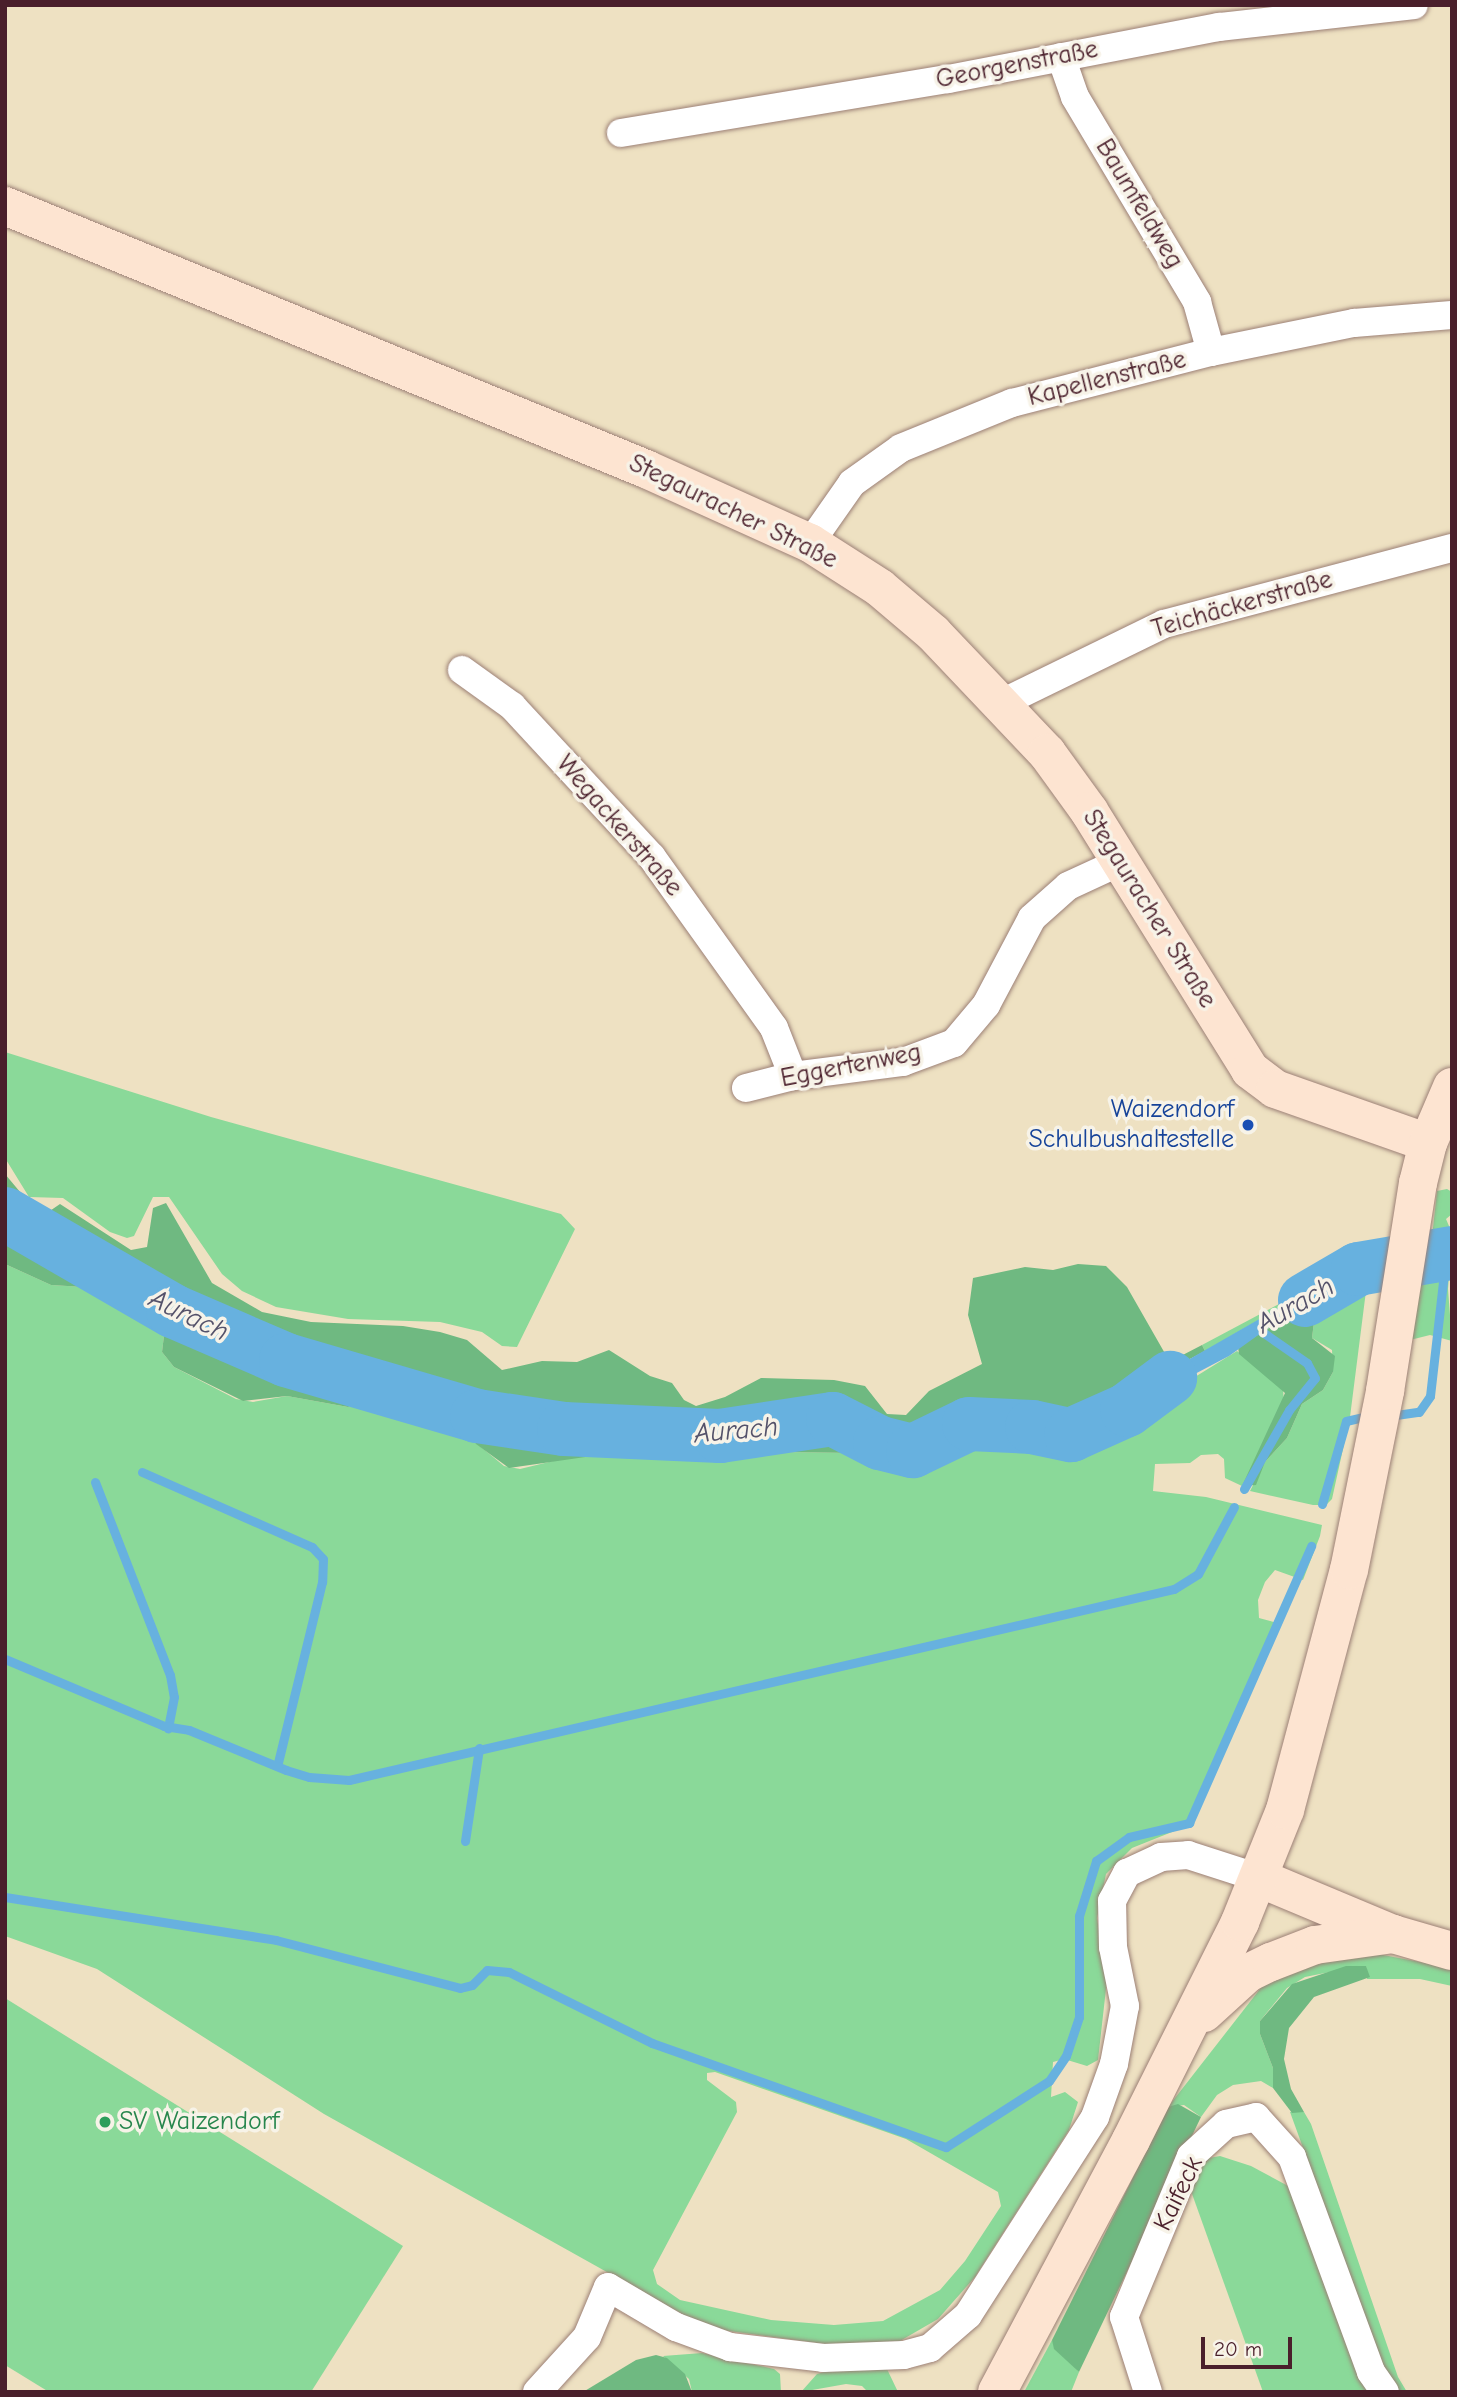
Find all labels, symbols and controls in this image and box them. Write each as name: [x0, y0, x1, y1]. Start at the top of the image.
street label: Georgenstraße: [933, 34, 1101, 96]
street label: Baumfeldweg: [1088, 134, 1190, 274]
street label: Kapellenstraße: [1025, 344, 1189, 414]
street label: Stegauracher Straße: [624, 448, 842, 576]
street label: Teichäckerstraße: [1148, 564, 1336, 646]
street label: Wegackerstraße: [549, 749, 689, 903]
street label: Stegauracher Straße: [1075, 804, 1223, 1014]
street label: Eggertenweg: [778, 1037, 924, 1095]
place label: Waizendorf Schulbushaltestelle: [1028, 1094, 1234, 1156]
marker: Waizendorf Schulbushaltestelle: [1240, 1117, 1256, 1133]
water label: Aurach: [1250, 1269, 1340, 1341]
water label: Aurach: [144, 1281, 234, 1349]
water label: Aurach: [693, 1410, 779, 1450]
place label: SV Waizendorf: [119, 2106, 279, 2138]
marker: SV Waizendorf: [97, 2114, 113, 2130]
street label: Kaifeck: [1148, 2152, 1210, 2236]
scale bar: [1205, 2324, 1296, 2368]
text: 20 m: [1214, 2337, 1262, 2361]

